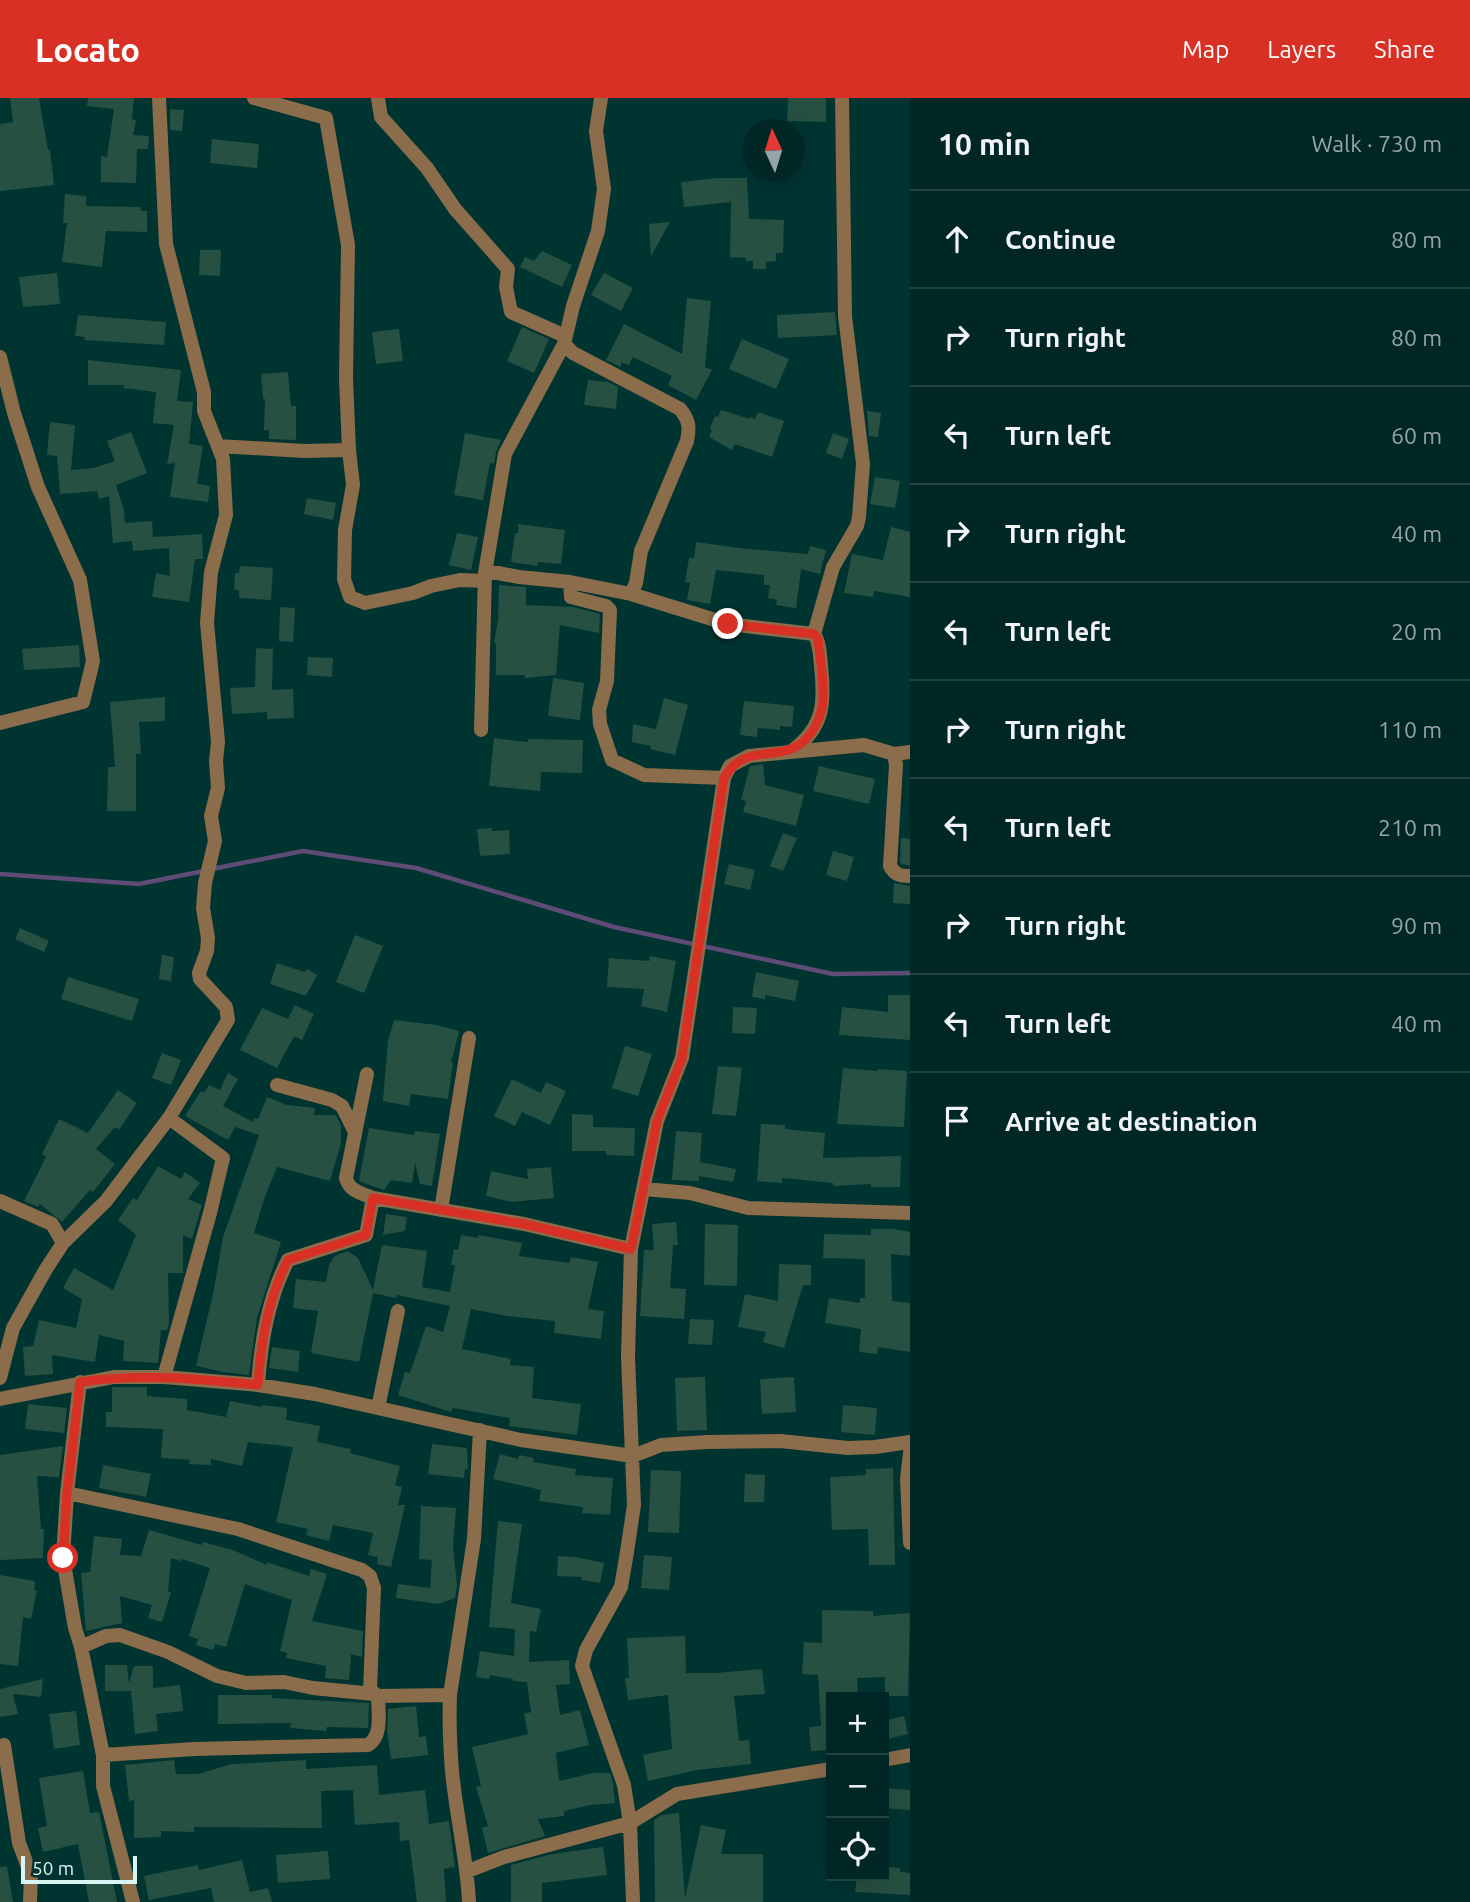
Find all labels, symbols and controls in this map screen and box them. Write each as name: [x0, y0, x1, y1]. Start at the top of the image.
text: Locato: [35, 31, 140, 68]
text: Map: [1182, 36, 1229, 63]
text: Layers: [1267, 36, 1336, 63]
text: Share: [1374, 36, 1435, 63]
north arrow: [742, 119, 805, 182]
text: 10 min: [938, 127, 1031, 161]
text: Walk · 730 m: [1311, 131, 1442, 156]
icon: ahead: [938, 220, 976, 258]
text: Continue: [1005, 225, 1116, 254]
text: 80 m: [1391, 227, 1442, 252]
icon: right: [938, 318, 976, 356]
text: Turn right: [1005, 323, 1126, 352]
text: 80 m: [1391, 325, 1442, 350]
icon: left: [938, 416, 976, 454]
text: Turn left: [1005, 421, 1111, 450]
text: 60 m: [1391, 423, 1442, 448]
icon: right: [938, 514, 976, 552]
text: Turn right: [1005, 519, 1126, 548]
text: 40 m: [1391, 521, 1442, 546]
route end: [712, 608, 743, 639]
icon: left: [938, 612, 976, 650]
text: Turn left: [1005, 617, 1111, 646]
text: 20 m: [1391, 619, 1442, 644]
icon: right: [938, 710, 976, 748]
text: Turn right: [1005, 715, 1126, 744]
text: 110 m: [1378, 717, 1442, 742]
icon: left: [938, 808, 976, 846]
text: Turn left: [1005, 813, 1111, 842]
text: 210 m: [1378, 815, 1442, 840]
icon: right: [938, 906, 976, 944]
text: Turn right: [1005, 911, 1126, 940]
text: 90 m: [1391, 913, 1442, 938]
icon: left: [938, 1004, 976, 1042]
text: Turn left: [1005, 1009, 1111, 1038]
text: 40 m: [1391, 1011, 1442, 1036]
icon: arrive: [938, 1102, 976, 1140]
text: Arrive at destination: [1005, 1107, 1258, 1136]
route start: [47, 1542, 78, 1573]
map controls: [826, 1692, 889, 1881]
button: +: [826, 1692, 889, 1755]
button: −: [826, 1755, 889, 1818]
button: locate: [826, 1818, 889, 1881]
scale bar: [21, 1853, 136, 1885]
text: 50 m: [32, 1857, 74, 1879]

